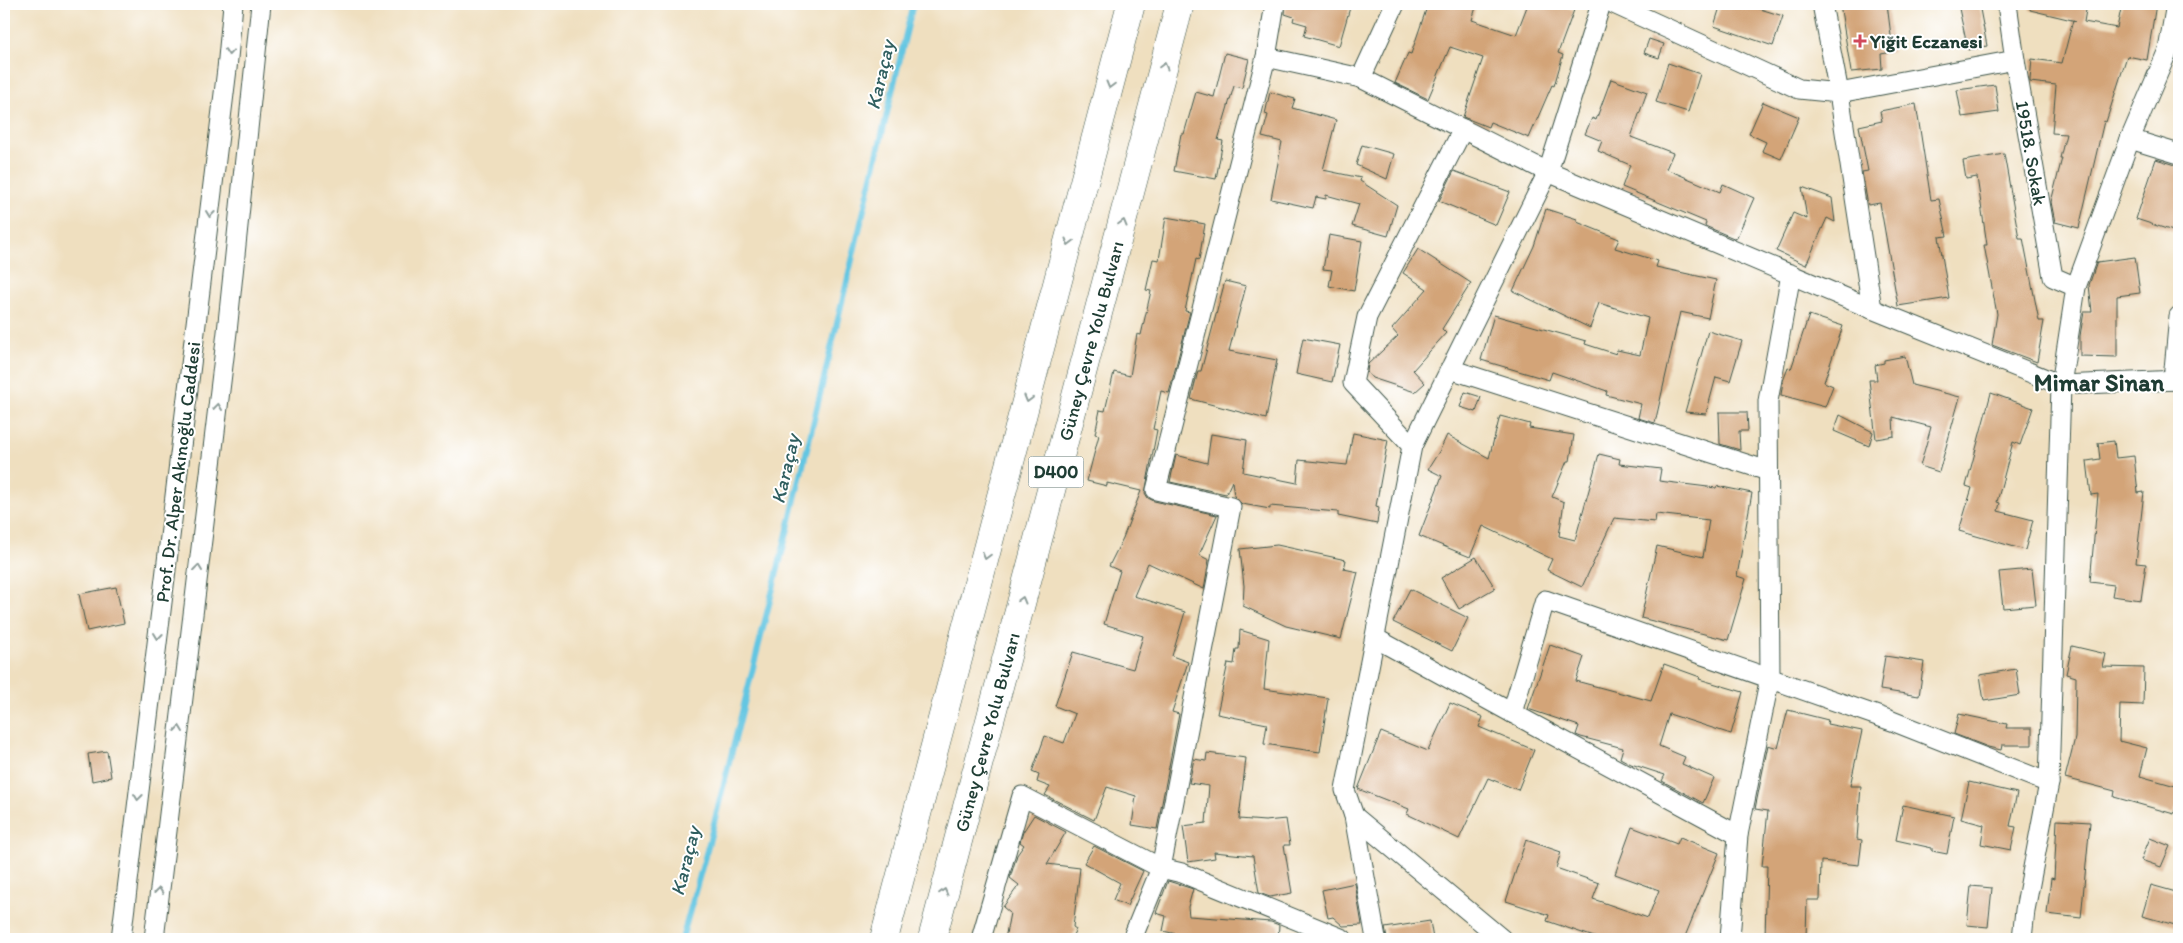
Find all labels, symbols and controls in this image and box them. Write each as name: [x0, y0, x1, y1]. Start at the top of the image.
place label: Yiğit Eczanesi: [1869, 30, 1983, 53]
marker: Yiğit Eczanesi: [1854, 35, 1866, 47]
water label: Karaçay: [860, 36, 900, 112]
one-way arrow: [224, 49, 235, 57]
one-way arrow: [1158, 61, 1169, 70]
one-way arrow: [1105, 80, 1116, 89]
street label: 19518. Sokak: [2010, 99, 2052, 208]
one-way arrow: [205, 209, 215, 218]
one-way arrow: [1117, 219, 1127, 228]
street label: Güney Çevre Yolu Bulvarı: [1053, 238, 1128, 443]
one-way arrow: [1064, 238, 1075, 246]
street label: Prof. Dr. Alper Akınoğlu Caddesi: [151, 340, 205, 604]
district label: Mimar Sinan: [2034, 368, 2165, 397]
one-way arrow: [1023, 395, 1034, 404]
one-way arrow: [212, 403, 223, 411]
water label: Karaçay: [765, 430, 805, 506]
road number: D400: [1028, 457, 1084, 488]
one-way arrow: [981, 552, 992, 561]
one-way arrow: [192, 564, 203, 572]
one-way arrow: [1016, 595, 1027, 604]
street label: Güney Çevre Yolu Bulvarı: [949, 630, 1024, 835]
one-way arrow: [153, 632, 164, 640]
one-way arrow: [173, 725, 184, 733]
one-way arrow: [134, 793, 144, 801]
water label: Karaçay: [665, 822, 706, 898]
one-way arrow: [153, 887, 164, 895]
one-way arrow: [938, 888, 949, 897]

